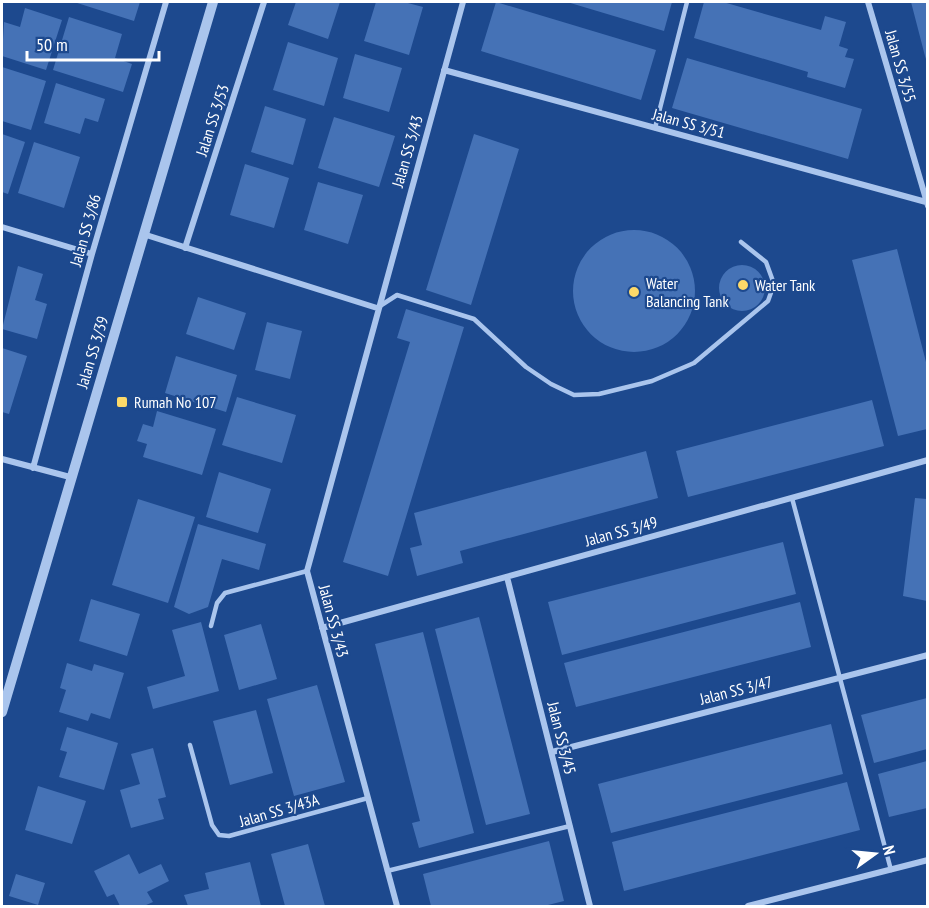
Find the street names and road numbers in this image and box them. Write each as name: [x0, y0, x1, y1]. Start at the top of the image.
street label: Jalan SS 3/55: [881, 27, 921, 104]
street label: Jalan SS 3/53: [191, 82, 233, 159]
street label: Jalan SS 3/51: [650, 103, 727, 142]
street label: Jalan SS 3/43: [387, 113, 427, 190]
street label: Jalan SS 3/86: [65, 192, 105, 269]
street label: Jalan SS 3/39: [71, 314, 112, 391]
street label: Jalan SS 3/49: [582, 512, 659, 551]
street label: Jalan SS 3/43: [314, 582, 353, 659]
street label: Jalan SS 3/47: [697, 671, 774, 709]
street label: Jalan SS 3/45: [543, 699, 581, 776]
street label: Jalan SS 3/43A: [236, 789, 321, 831]

